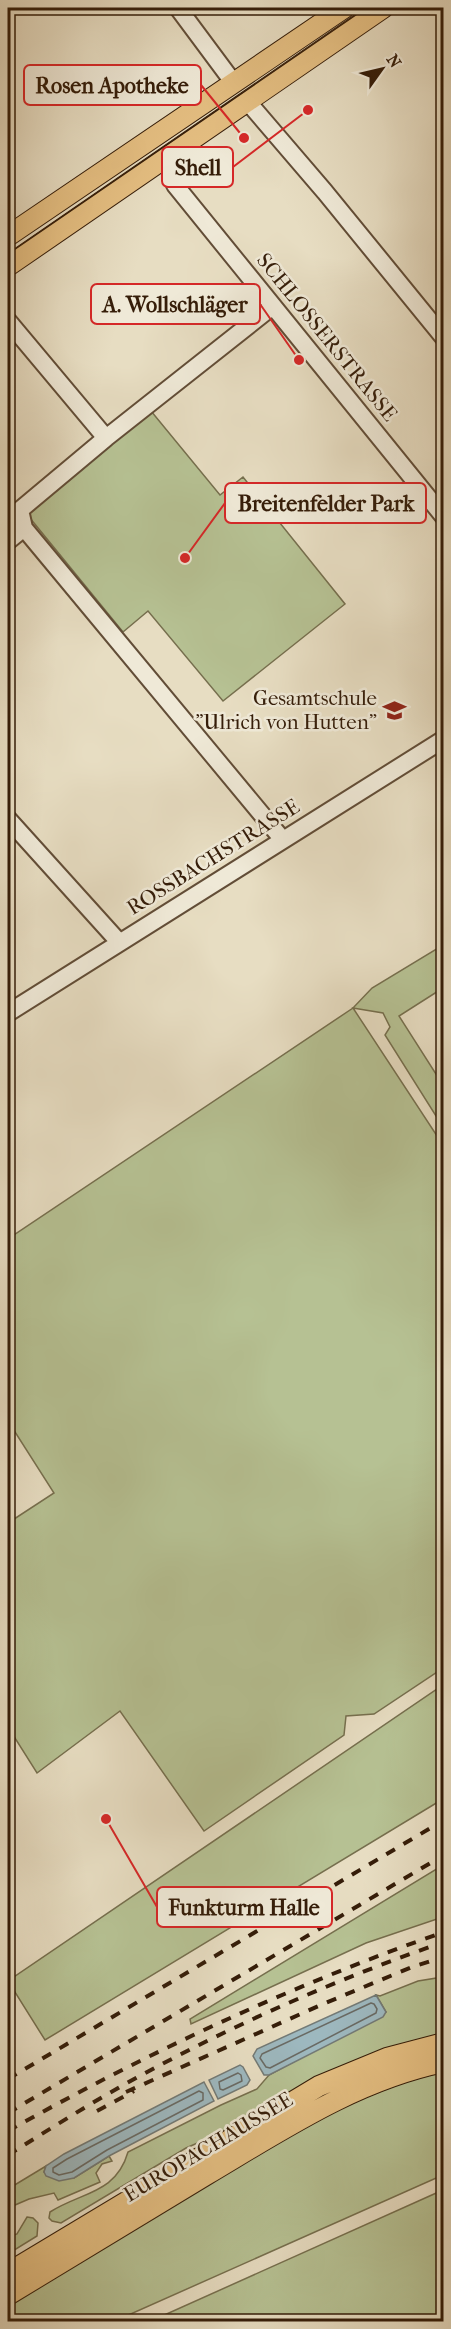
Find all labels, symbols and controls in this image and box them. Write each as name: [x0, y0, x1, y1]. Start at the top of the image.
north arrow: [352, 39, 412, 99]
text: N: [383, 51, 406, 72]
callout: Rosen Apotheke: [24, 65, 201, 105]
text: Rosen Apotheke: [35, 73, 189, 99]
callout: Shell: [162, 147, 233, 187]
text: Shell: [175, 155, 222, 181]
street label: SCHLOSSERSTRASSE: [252, 248, 402, 426]
callout: A. Wollschläger: [91, 284, 260, 324]
text: A. Wollschläger: [100, 292, 248, 318]
callout: Breitenfelder Park: [225, 483, 426, 523]
text: Breitenfelder Park: [238, 491, 415, 517]
place label: Gesamtschule "Ulrich von Hutten": [195, 686, 377, 734]
school or university icon: Gesamtschule "Ulrich von Hutten": [382, 697, 408, 723]
street label: ROSSBACHSTRASSE: [122, 794, 304, 920]
callout: Funkturm Halle: [157, 1887, 332, 1927]
text: Funkturm Halle: [167, 1895, 320, 1921]
street label: EUROPACHAUSSEE: [119, 2087, 297, 2207]

